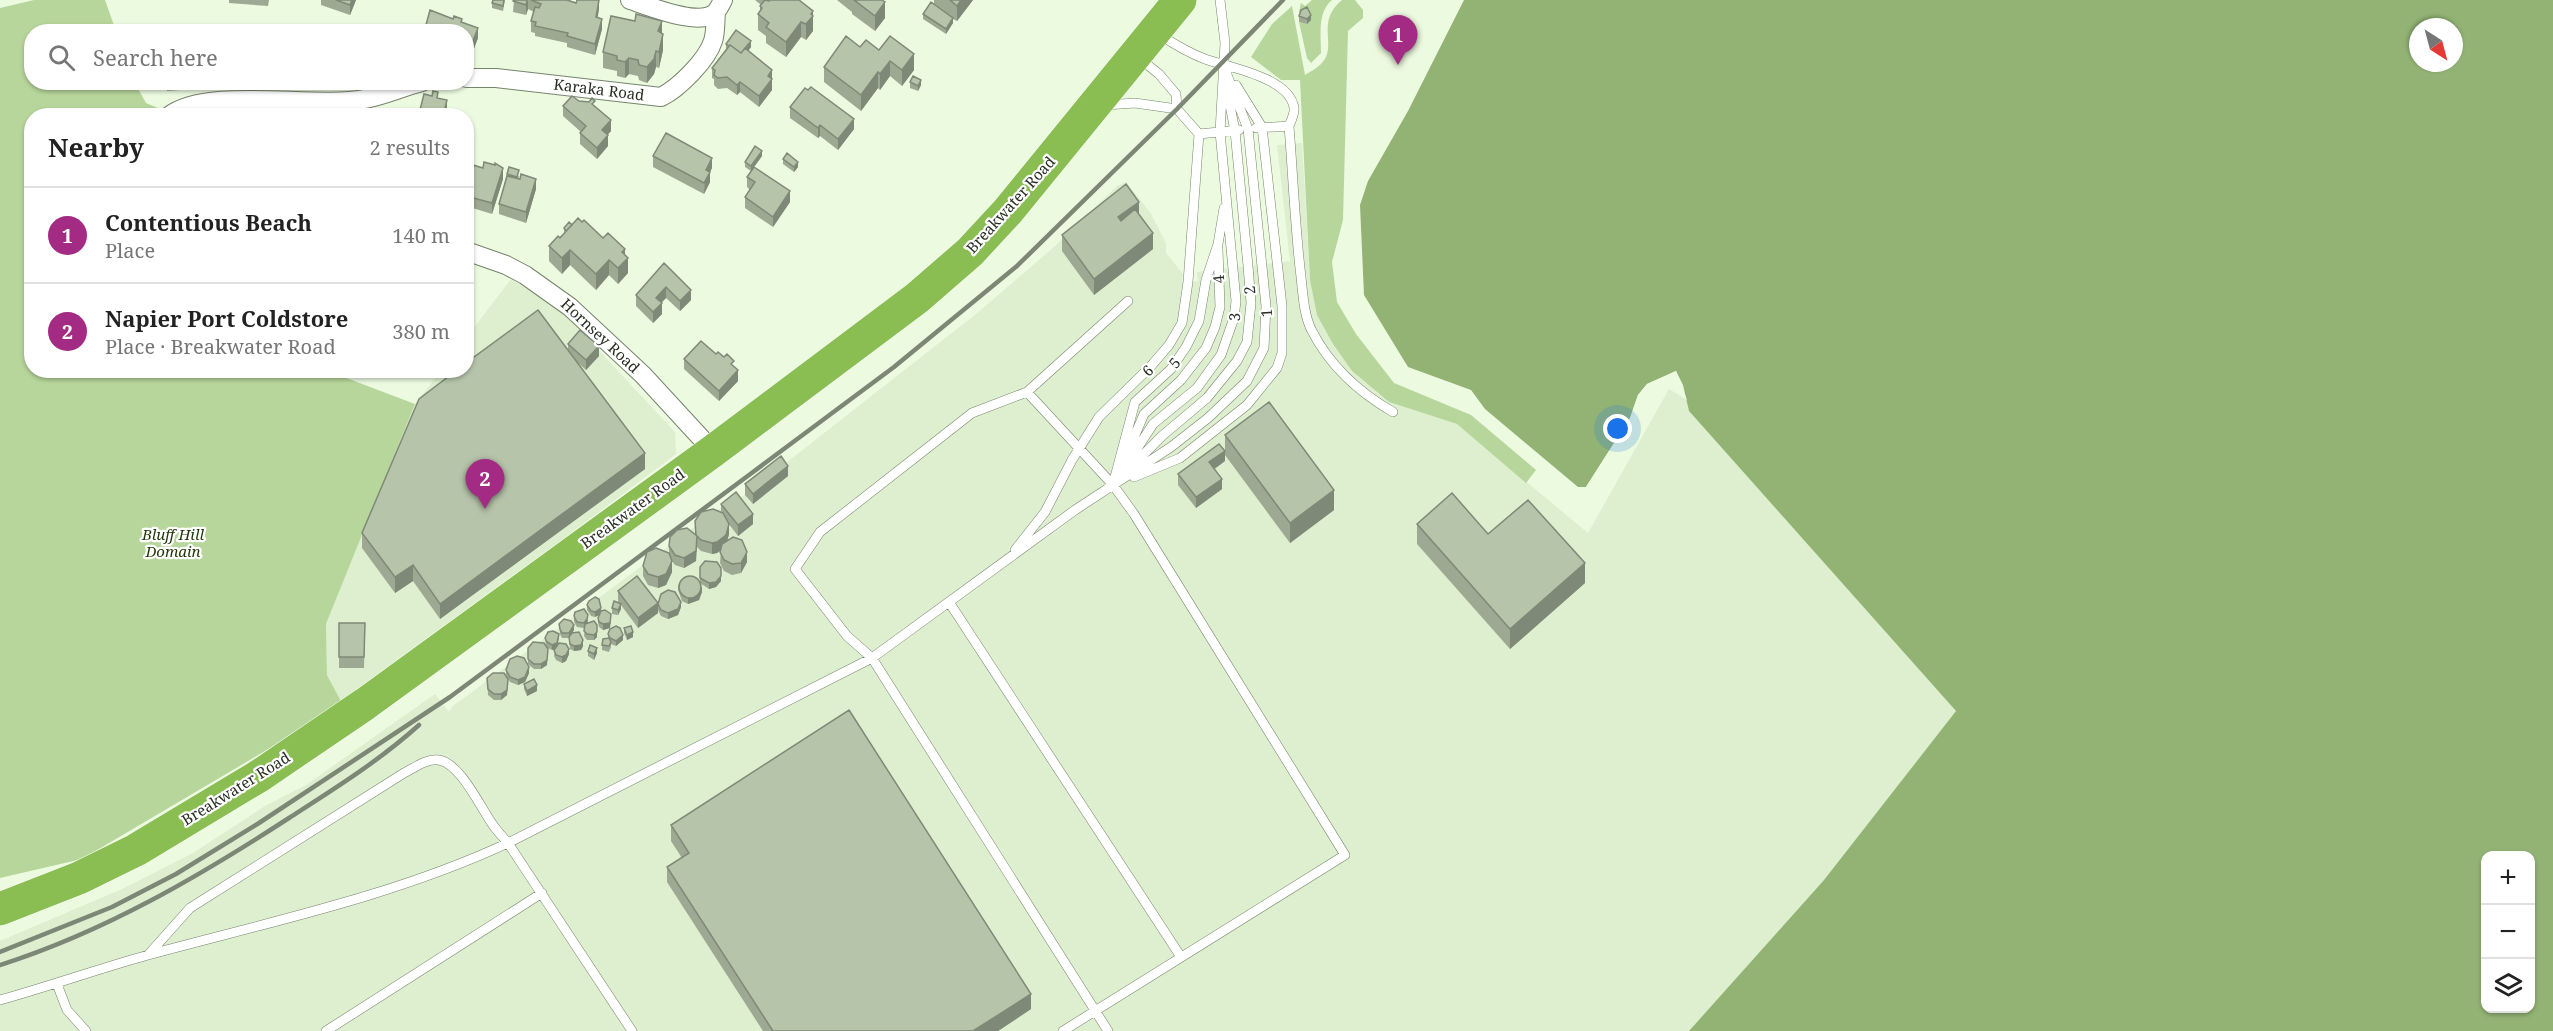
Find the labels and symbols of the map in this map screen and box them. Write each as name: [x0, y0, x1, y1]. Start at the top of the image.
pin: 1: [1378, 16, 1418, 65]
north arrow: [2409, 18, 2463, 72]
street label: Karaka Road: [553, 74, 646, 105]
street label: Breakwater Road: [961, 152, 1059, 257]
street label: 4: [1208, 273, 1228, 284]
street label: 2: [1239, 285, 1259, 295]
street label: Hornsey Road: [557, 294, 644, 377]
street label: 1: [1256, 308, 1276, 318]
street label: 3: [1224, 312, 1244, 322]
street label: 5: [1164, 353, 1185, 372]
street label: 6: [1137, 360, 1157, 380]
your location: [1603, 414, 1632, 443]
pin: 2: [466, 460, 504, 509]
street label: Breakwater Road: [576, 464, 688, 553]
park label: Bluff Hill Domain: [141, 524, 204, 561]
street label: Breakwater Road: [178, 747, 293, 829]

